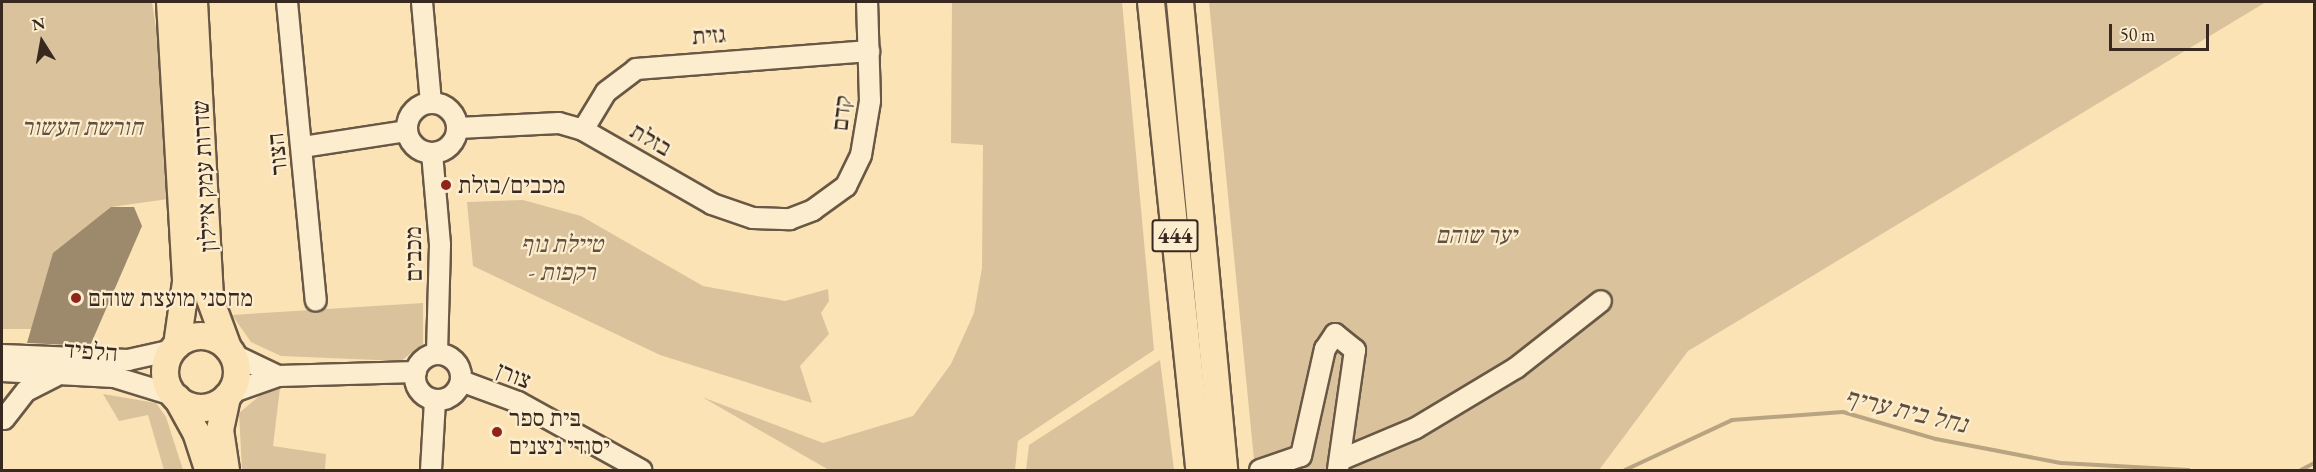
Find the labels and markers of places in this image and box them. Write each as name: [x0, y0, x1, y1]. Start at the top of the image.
place label: מכבים/בזלת: [458, 171, 566, 199]
marker: מכבים/בזלת: [439, 178, 453, 192]
place label: מחסני מועצת שוהם: [88, 284, 253, 312]
marker: מחסני מועצת שוהם: [69, 291, 83, 305]
place label: בית ספר יסודי ניצנים: [509, 404, 610, 460]
marker: בית ספר יסודי ניצנים: [490, 425, 504, 439]

